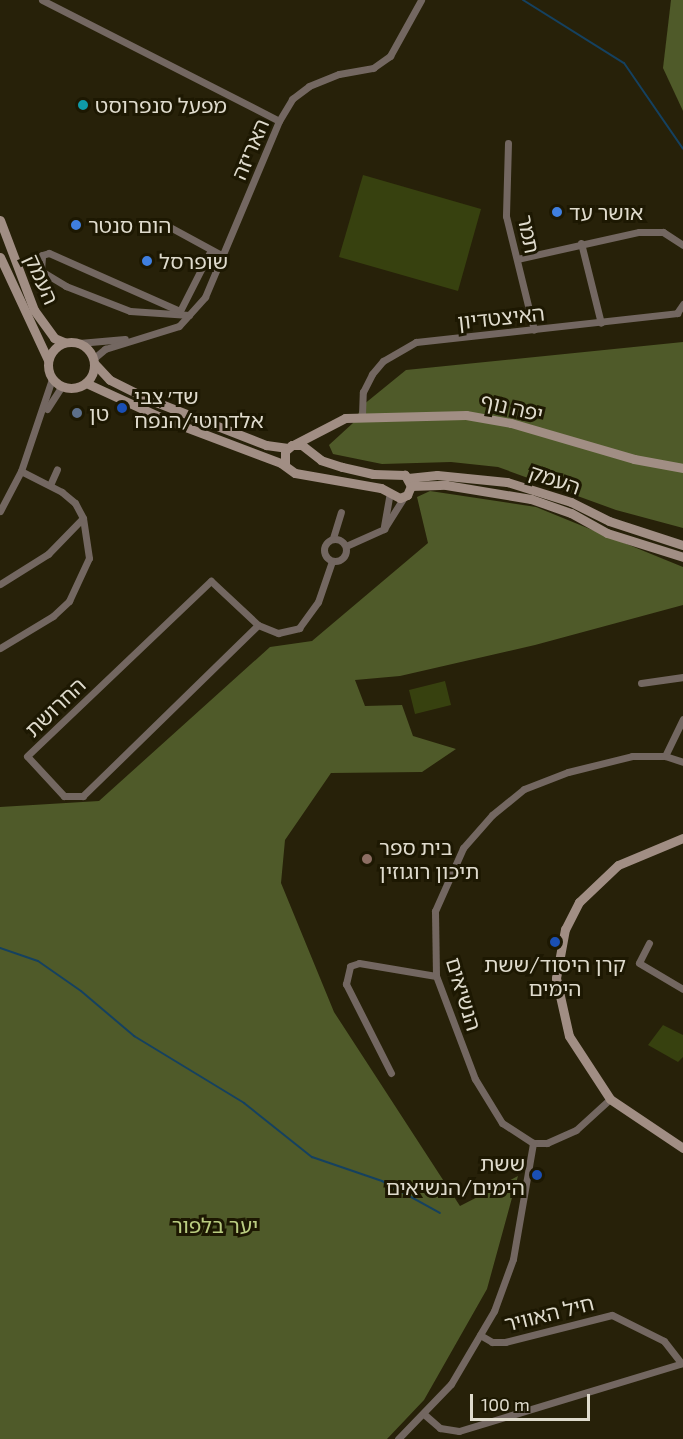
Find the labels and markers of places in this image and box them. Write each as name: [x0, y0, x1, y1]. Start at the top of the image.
place label: מפעל סנפרוסט: [95, 92, 227, 118]
marker: מפעל סנפרוסט: [76, 98, 90, 112]
place label: אושר עד: [569, 199, 643, 225]
marker: אושר עד: [550, 205, 564, 219]
place label: הום סנטר: [88, 212, 171, 238]
marker: הום סנטר: [69, 218, 83, 232]
place label: שופרסל: [159, 248, 228, 274]
marker: שופרסל: [140, 254, 154, 268]
place label: שד׳ צבי אלדרוטי/הנפח: [134, 383, 264, 433]
place label: טן: [89, 400, 109, 426]
marker: שד׳ צבי אלדרוטי/הנפח: [115, 401, 129, 415]
marker: טן: [70, 406, 84, 420]
place label: בית ספר תיכון רוגוזין: [379, 834, 479, 884]
marker: בית ספר תיכון רוגוזין: [360, 852, 374, 866]
marker: קרן היסוד/ששת הימים: [548, 935, 562, 949]
place label: קרן היסוד/ששת הימים: [484, 951, 626, 1001]
place label: ששת הימים/הנשיאים: [386, 1150, 525, 1200]
marker: ששת הימים/הנשיאים: [530, 1168, 544, 1182]

